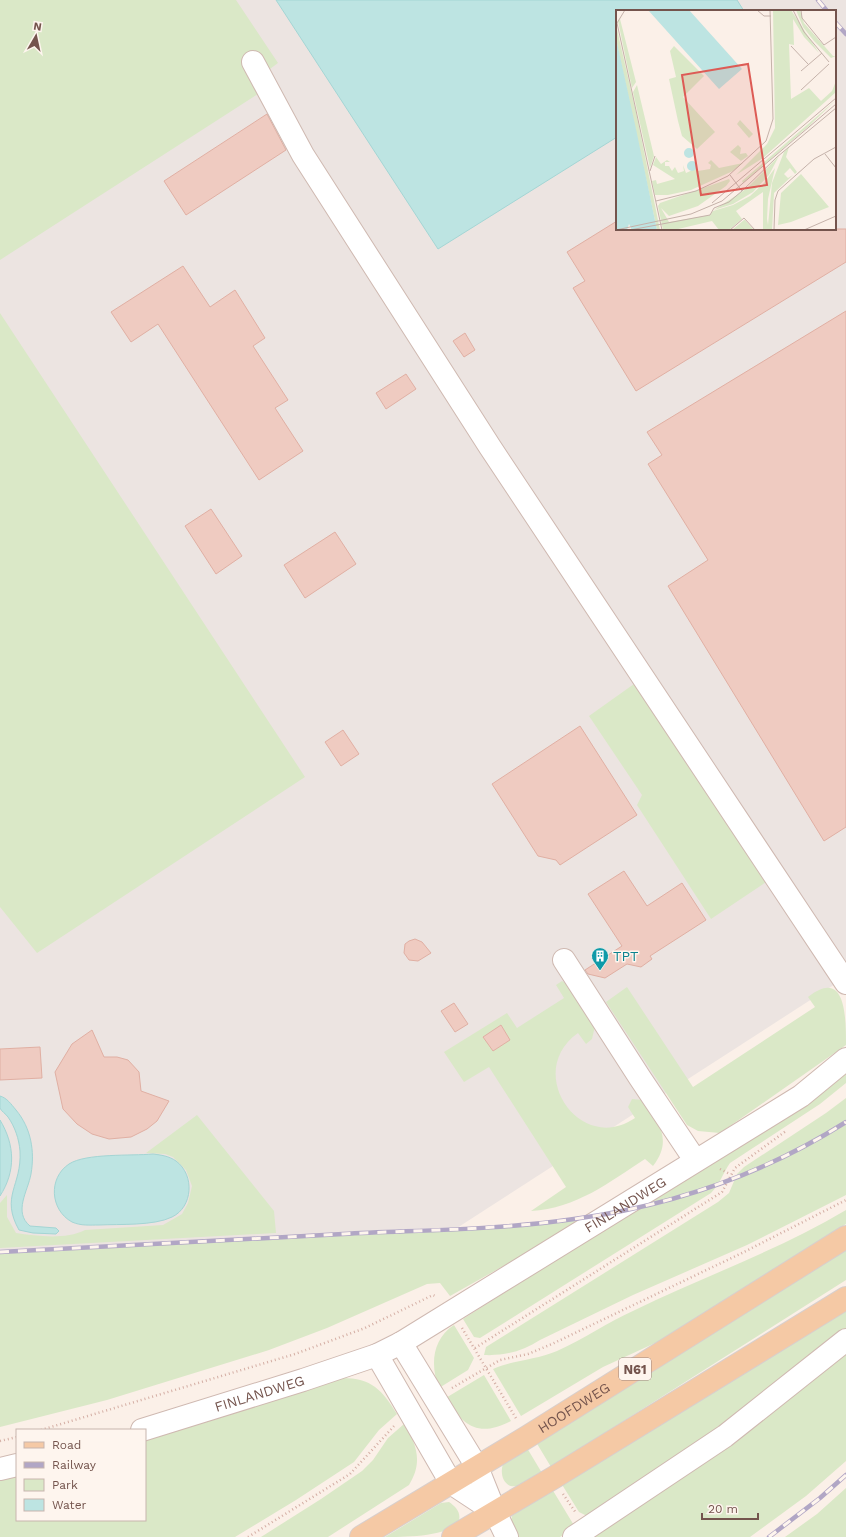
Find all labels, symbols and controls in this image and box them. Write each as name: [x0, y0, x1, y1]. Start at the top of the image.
inset map: [616, 10, 836, 230]
north arrow: [16, 16, 56, 56]
text: N: [32, 20, 43, 34]
building icon: TPT: [590, 946, 610, 971]
place label: TPT: [613, 948, 639, 964]
street label: FINLANDWEG: [581, 1173, 669, 1236]
road number: N61: [619, 1358, 651, 1380]
street label: FINLANDWEG: [213, 1372, 306, 1415]
street label: HOOFDWEG: [535, 1379, 613, 1436]
legend: [16, 1429, 146, 1521]
text: Road: [52, 1438, 81, 1452]
text: Railway: [52, 1458, 97, 1472]
text: Park: [52, 1478, 78, 1492]
scale bar: [702, 1495, 758, 1521]
text: Water: [52, 1498, 87, 1512]
text: 20 m: [708, 1502, 738, 1516]

